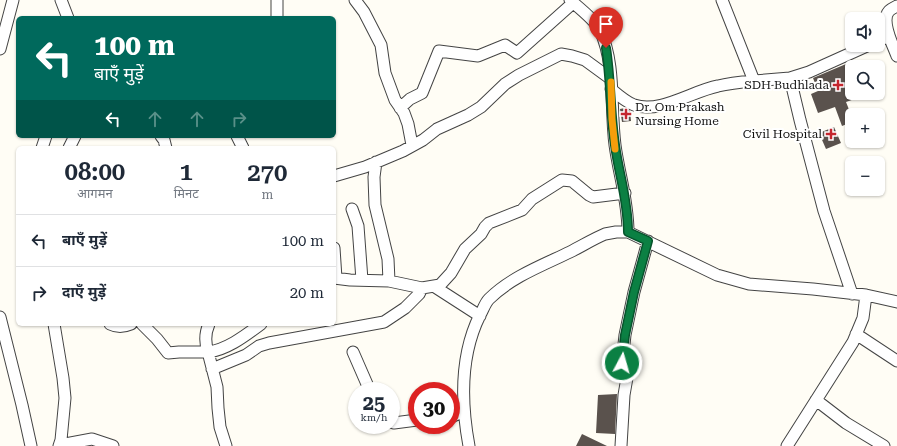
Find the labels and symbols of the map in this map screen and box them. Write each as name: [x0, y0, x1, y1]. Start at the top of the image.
pin: [589, 7.0, 623, 48]
place label: SDH Budhlada: [744, 78, 829, 92]
marker: SDH Budhlada: [832, 79, 844, 91]
place label: Dr. Om Prakash Nursing Home: [635, 100, 725, 128]
marker: Dr. Om Prakash Nursing Home: [620, 108, 632, 120]
place label: Civil Hospital: [743, 127, 822, 141]
marker: Civil Hospital: [825, 128, 837, 140]
position arrow: [601, 342, 643, 384]
speed limit sign: 30: [408, 382, 460, 434]

